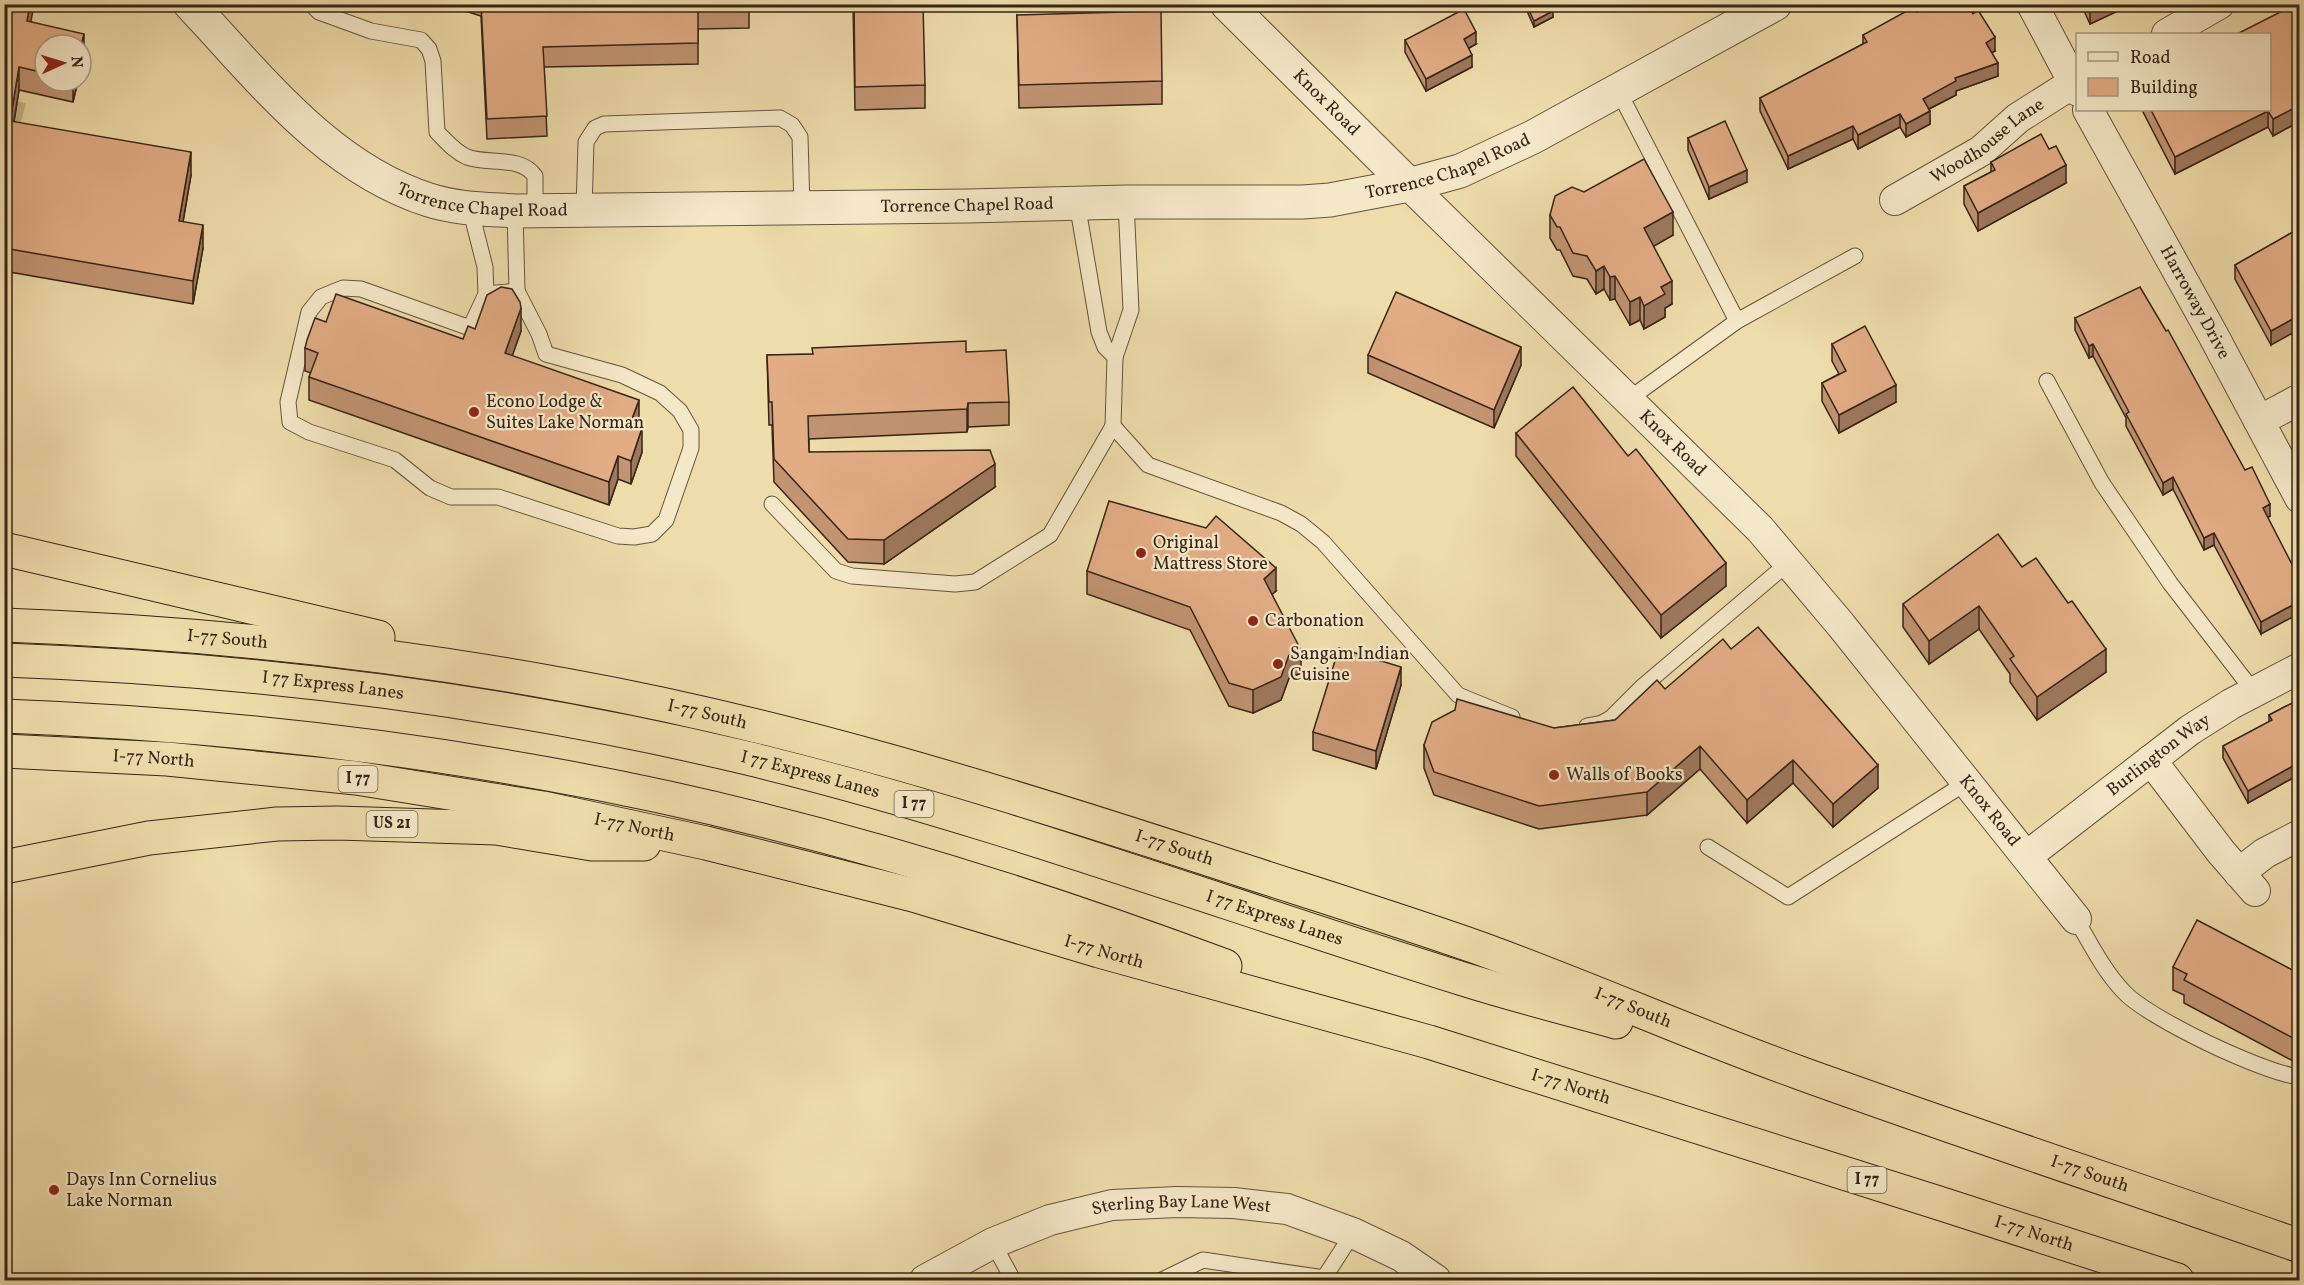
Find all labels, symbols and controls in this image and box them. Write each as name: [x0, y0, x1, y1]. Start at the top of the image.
north arrow: [33, 33, 93, 93]
legend: [2076, 33, 2271, 111]
text: Road: [2130, 46, 2171, 71]
text: N: [65, 56, 87, 69]
street label: Knox Road: [1287, 64, 1366, 142]
text: Building: [2130, 76, 2198, 101]
street label: Woodhouse Lane: [1926, 92, 2049, 190]
street label: Torrence Chapel Road: [1363, 127, 1535, 206]
street label: Torrence Chapel Road: [393, 176, 568, 224]
street label: Torrence Chapel Road: [880, 191, 1054, 219]
street label: Harroway Drive: [2153, 241, 2236, 364]
place label: Econo Lodge & Suites Lake Norman: [486, 390, 645, 436]
street label: Knox Road: [1633, 404, 1712, 482]
marker: Econo Lodge & Suites Lake Norman: [467, 405, 481, 419]
place label: Original Mattress Store: [1153, 531, 1268, 577]
marker: Original Mattress Store: [1134, 546, 1148, 560]
place label: Carbonation: [1265, 609, 1364, 634]
marker: Carbonation: [1246, 614, 1260, 628]
street label: I-77 South: [186, 623, 269, 655]
place label: Sangam Indian Cuisine: [1290, 642, 1410, 688]
marker: Sangam Indian Cuisine: [1271, 657, 1285, 671]
street label: I 77 Express Lanes: [261, 665, 405, 706]
street label: I-77 South: [665, 693, 750, 736]
street label: Burlington Way: [2102, 707, 2216, 802]
street label: I-77 North: [112, 744, 196, 774]
street label: I 77 Express Lanes: [738, 744, 883, 805]
place label: Walls of Books: [1566, 763, 1683, 788]
road number: I 77: [338, 766, 378, 792]
marker: Walls of Books: [1547, 768, 1561, 782]
street label: Knox Road: [1953, 770, 2026, 852]
road number: I 77: [894, 791, 934, 817]
street label: I-77 North: [592, 807, 677, 849]
road number: US 21: [366, 811, 418, 837]
street label: I-77 South: [1132, 824, 1217, 873]
street label: I 77 Express Lanes: [1203, 884, 1346, 952]
street label: I-77 North: [1061, 929, 1147, 975]
street label: I-77 South: [1591, 981, 1676, 1035]
street label: I-77 North: [1528, 1063, 1614, 1111]
street label: I-77 South: [2047, 1149, 2132, 1199]
road number: I 77: [1848, 1167, 1886, 1193]
place label: Days Inn Cornelius Lake Norman: [66, 1168, 217, 1214]
marker: Days Inn Cornelius Lake Norman: [47, 1183, 61, 1197]
street label: Sterling Bay Lane West: [1089, 1189, 1272, 1222]
street label: I-77 North: [1991, 1209, 2077, 1258]

